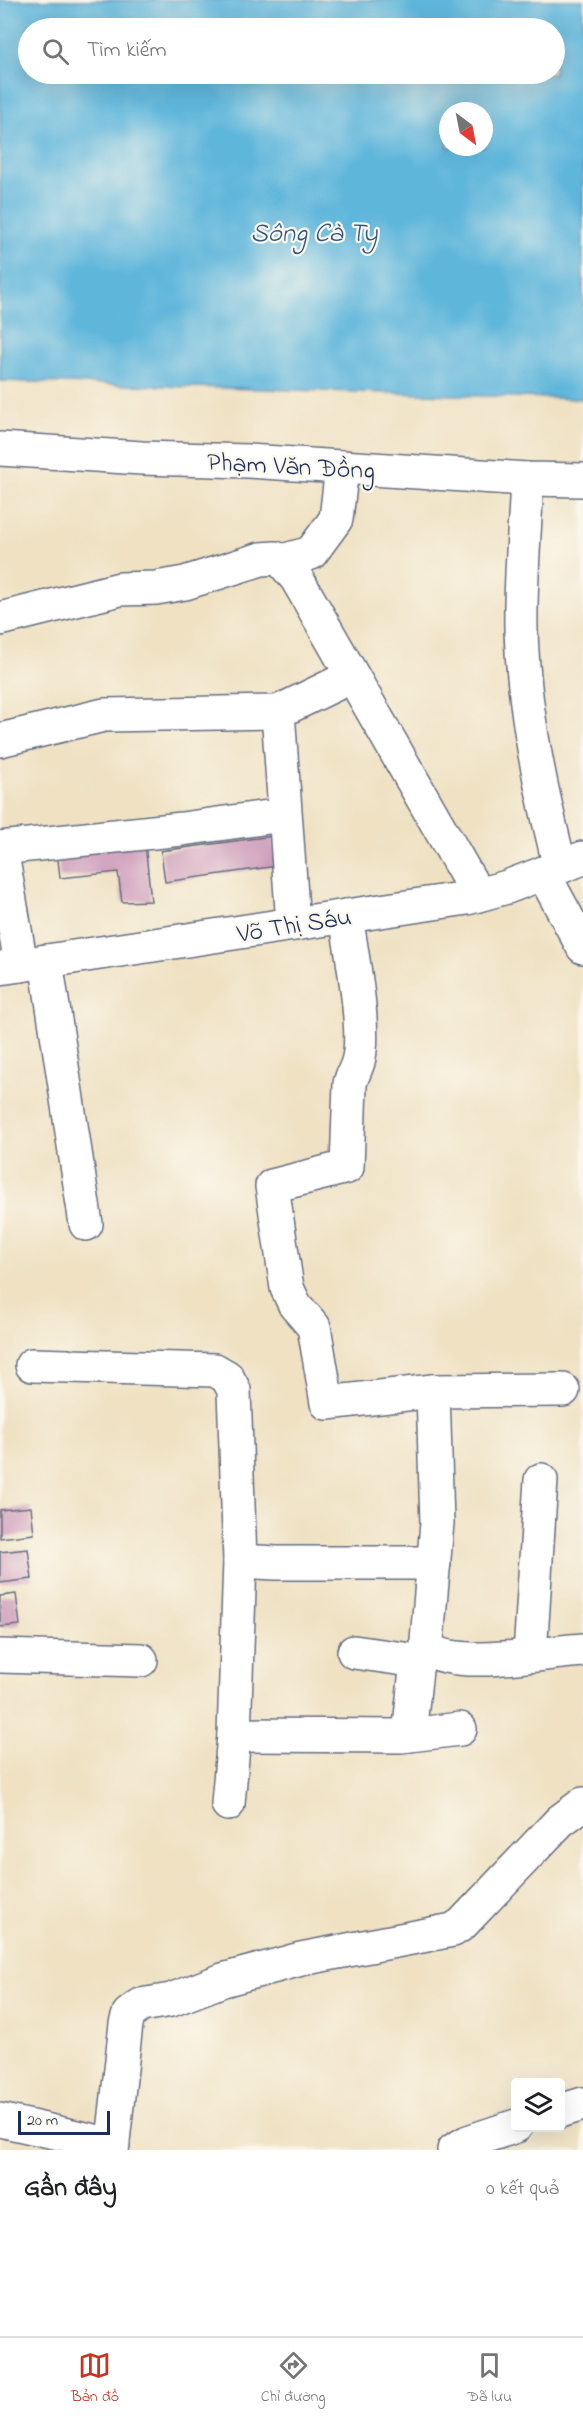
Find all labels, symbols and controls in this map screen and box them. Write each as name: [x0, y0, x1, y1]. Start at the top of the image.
search box: [18, 18, 565, 84]
icon: search: [39, 35, 72, 68]
text: Tìm kiếm: [87, 35, 167, 67]
north arrow: [439, 102, 493, 156]
water label: Sông Cà Ty: [250, 215, 379, 255]
street label: Phạm Văn Đồng: [206, 445, 376, 491]
street label: Võ Thị Sáu: [234, 899, 354, 955]
map controls: [511, 2078, 565, 2132]
button: layers: [511, 2078, 565, 2132]
scale bar: [18, 2108, 110, 2136]
text: 20 m: [27, 2109, 58, 2133]
text: Gần đây: [24, 2170, 117, 2208]
text: 0 kết quả: [486, 2175, 559, 2204]
tab: Bản đồ: [71, 2349, 119, 2409]
tab: Chỉ đường: [261, 2349, 326, 2409]
tab: Đã lưu: [467, 2349, 512, 2409]

